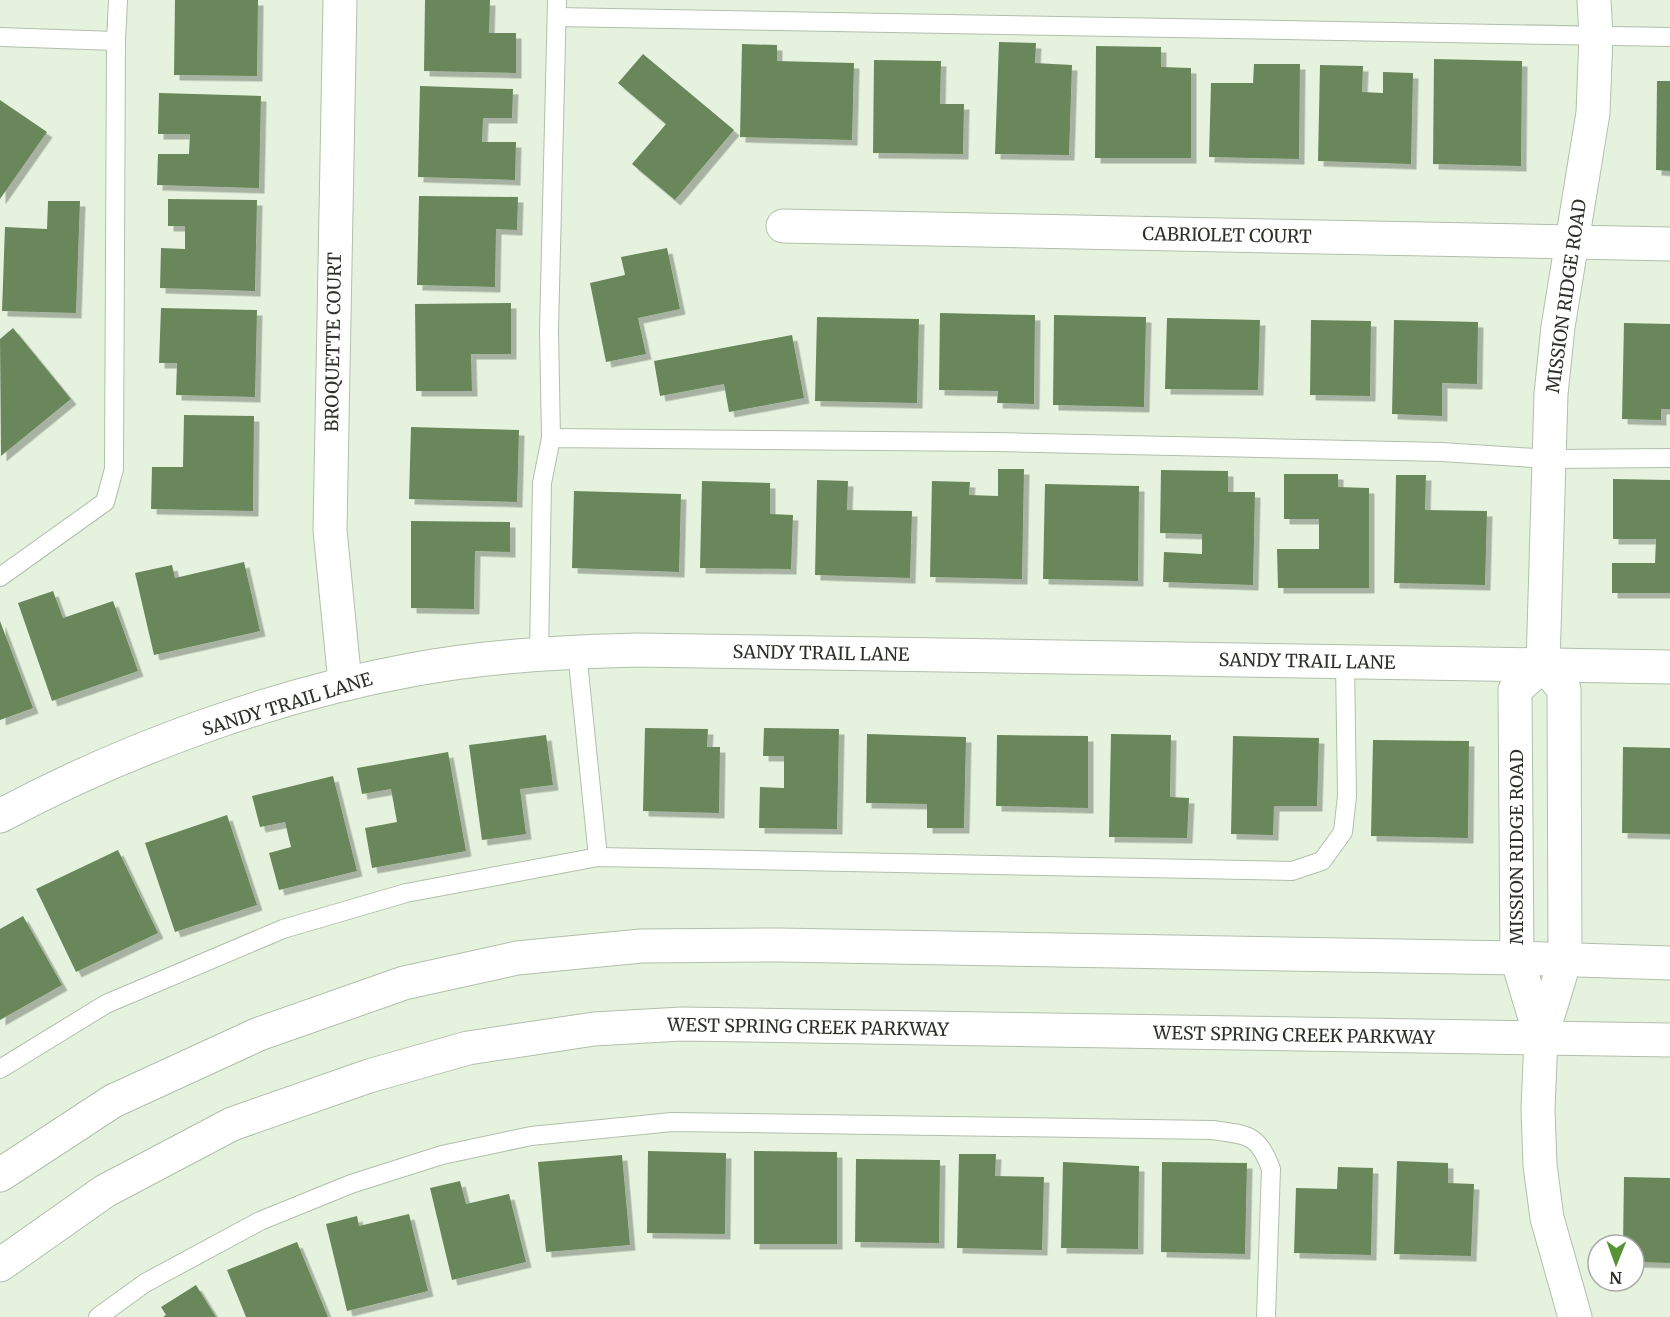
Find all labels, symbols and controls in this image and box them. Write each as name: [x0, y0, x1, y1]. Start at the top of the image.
street label: MISSION RIDGE ROAD: [1541, 198, 1591, 394]
street label: CABRIOLET COURT: [1142, 222, 1312, 248]
street label: BROQUETTE COURT: [320, 252, 346, 432]
street label: SANDY TRAIL LANE: [732, 640, 910, 666]
street label: SANDY TRAIL LANE: [1218, 648, 1396, 674]
street label: SANDY TRAIL LANE: [199, 667, 375, 741]
street label: MISSION RIDGE ROAD: [1505, 749, 1528, 945]
street label: WEST SPRING CREEK PARKWAY: [666, 1013, 949, 1041]
street label: WEST SPRING CREEK PARKWAY: [1152, 1021, 1435, 1049]
north arrow: [1586, 1233, 1646, 1293]
text: N: [1609, 1268, 1622, 1288]

